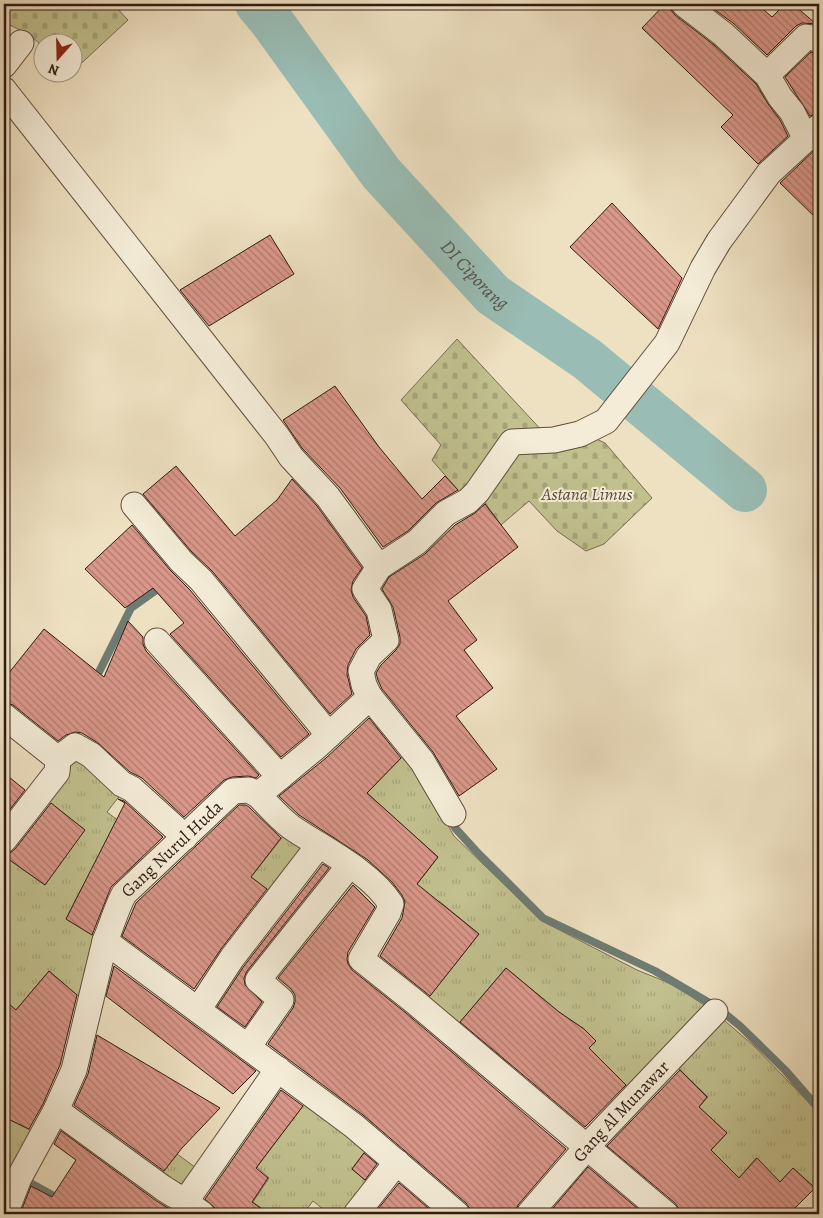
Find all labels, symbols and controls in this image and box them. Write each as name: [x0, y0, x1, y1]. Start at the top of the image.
north arrow: [32, 32, 82, 82]
text: N: [46, 59, 62, 80]
water label: DI Ciporang: [434, 234, 514, 316]
park label: Astana Limus: [540, 482, 633, 506]
street label: Gang Nurul Huda: [116, 795, 228, 903]
street label: Gang Al Munawar: [567, 1055, 675, 1167]

